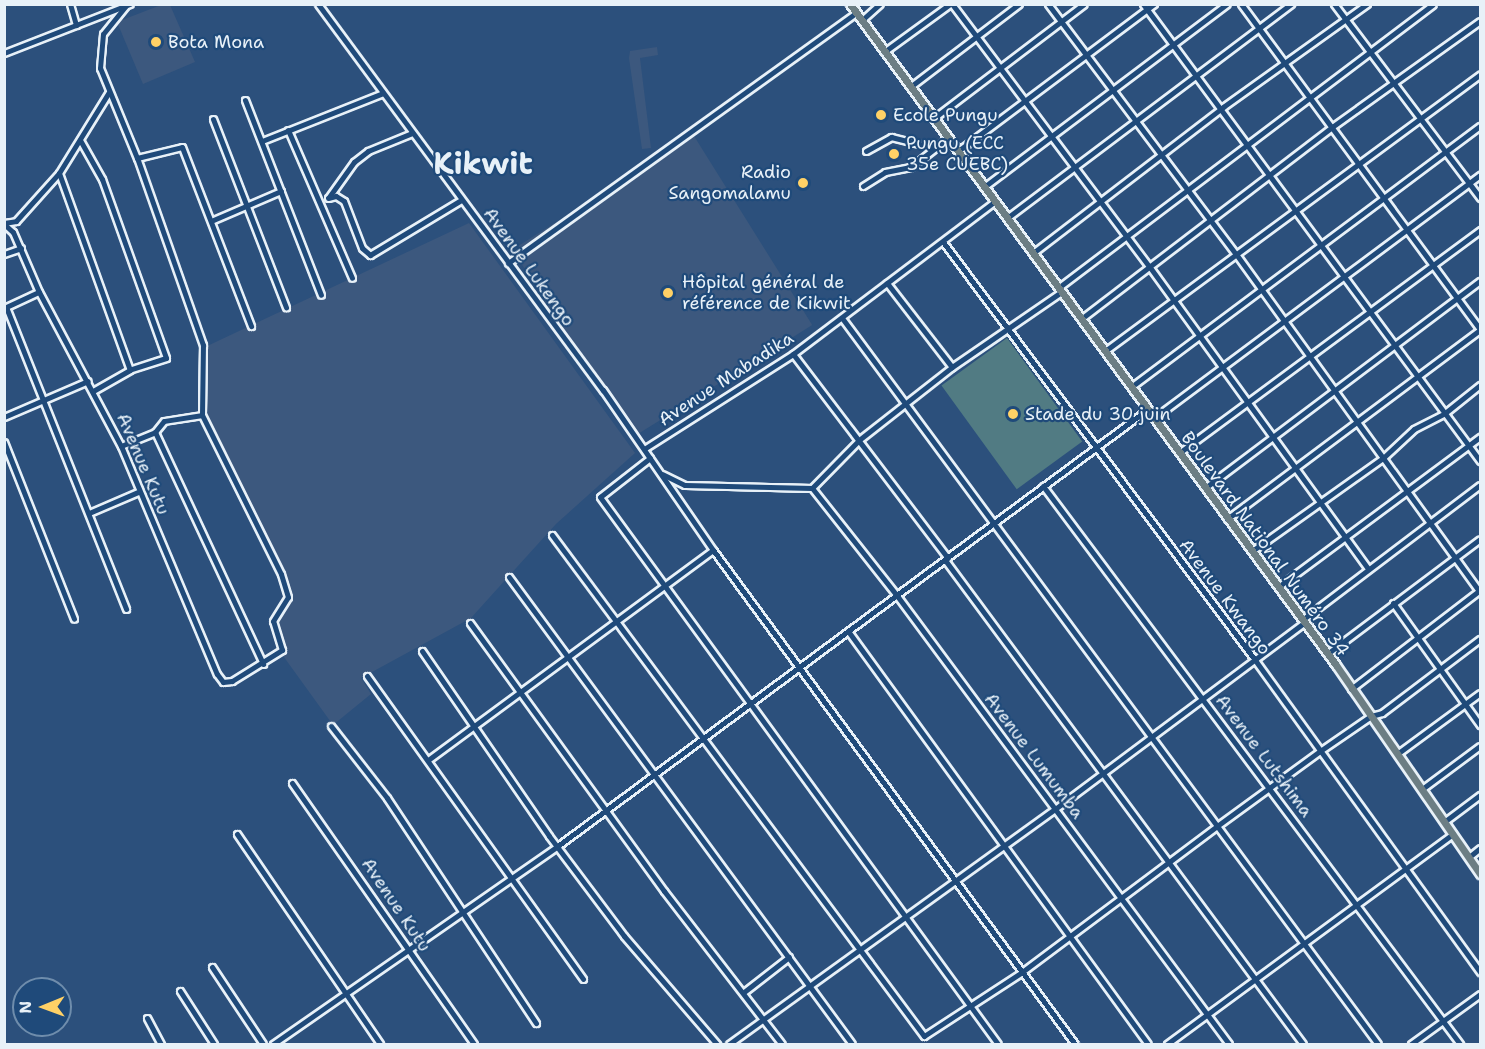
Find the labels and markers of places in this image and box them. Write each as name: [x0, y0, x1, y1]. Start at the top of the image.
place label: Bota Mona: [168, 31, 264, 53]
marker: Bota Mona: [149, 35, 163, 49]
place label: Ecole Pungu: [893, 104, 998, 126]
marker: Ecole Pungu: [874, 108, 888, 122]
place label: Pungu (ECC 35e CUEBC): [906, 133, 1008, 176]
marker: Pungu (ECC 35e CUEBC): [887, 147, 901, 161]
place label: Radio Sangomalamu: [668, 162, 791, 204]
marker: Radio Sangomalamu: [796, 176, 810, 190]
place label: Hôpital général de référence de Kikwit: [682, 272, 851, 314]
marker: Hôpital général de référence de Kikwit: [659, 284, 677, 302]
place label: Stade du 30 juin: [1025, 403, 1170, 425]
marker: Stade du 30 juin: [1006, 407, 1020, 421]

